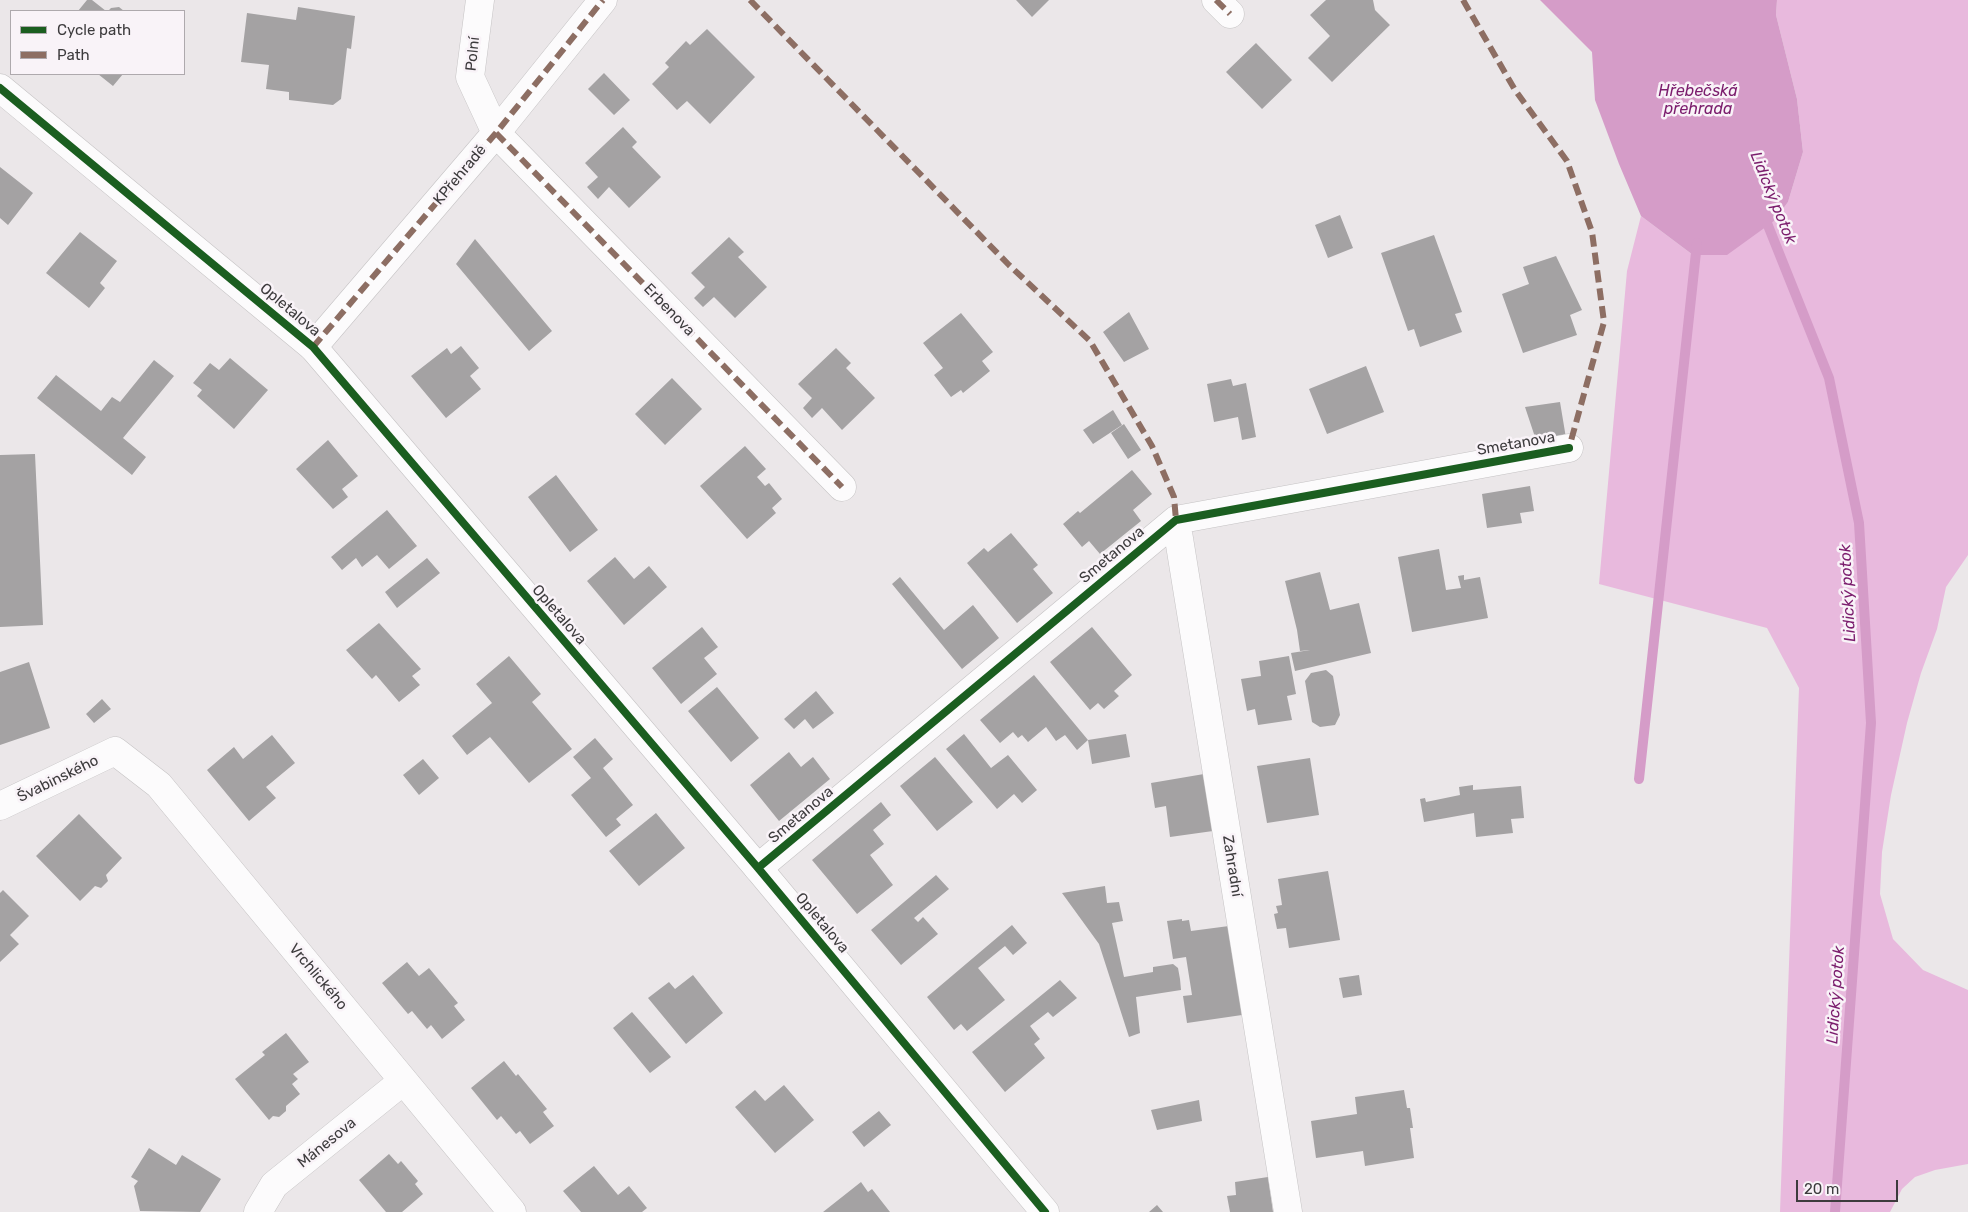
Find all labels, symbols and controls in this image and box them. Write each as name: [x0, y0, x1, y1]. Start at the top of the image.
legend: [10, 10, 185, 75]
text: Cycle path: [57, 21, 131, 39]
street label: Polní: [462, 36, 484, 72]
text: Path: [57, 46, 90, 64]
water label: Hřebečská přehrada: [1658, 81, 1738, 119]
street label: KPřehradě: [430, 141, 490, 209]
water label: Lidický potok: [1746, 149, 1800, 247]
street label: Opletalova: [256, 279, 324, 341]
street label: Erbenova: [640, 280, 698, 340]
street label: Smetanova: [1476, 428, 1556, 460]
street label: Smetanova: [1076, 523, 1148, 587]
water label: Lidický potok: [1836, 543, 1860, 643]
street label: Opletalova: [528, 581, 590, 649]
street label: Švabinského: [14, 752, 102, 806]
street label: Smetanova: [765, 783, 837, 847]
street label: Zahradní: [1218, 834, 1246, 898]
street label: Opletalova: [791, 889, 853, 957]
street label: Vrchlického: [285, 940, 351, 1014]
water label: Lidický potok: [1823, 945, 1849, 1045]
street label: Mánesova: [294, 1114, 360, 1172]
scale bar: [1798, 1170, 1900, 1202]
text: 20 m: [1804, 1180, 1839, 1198]

